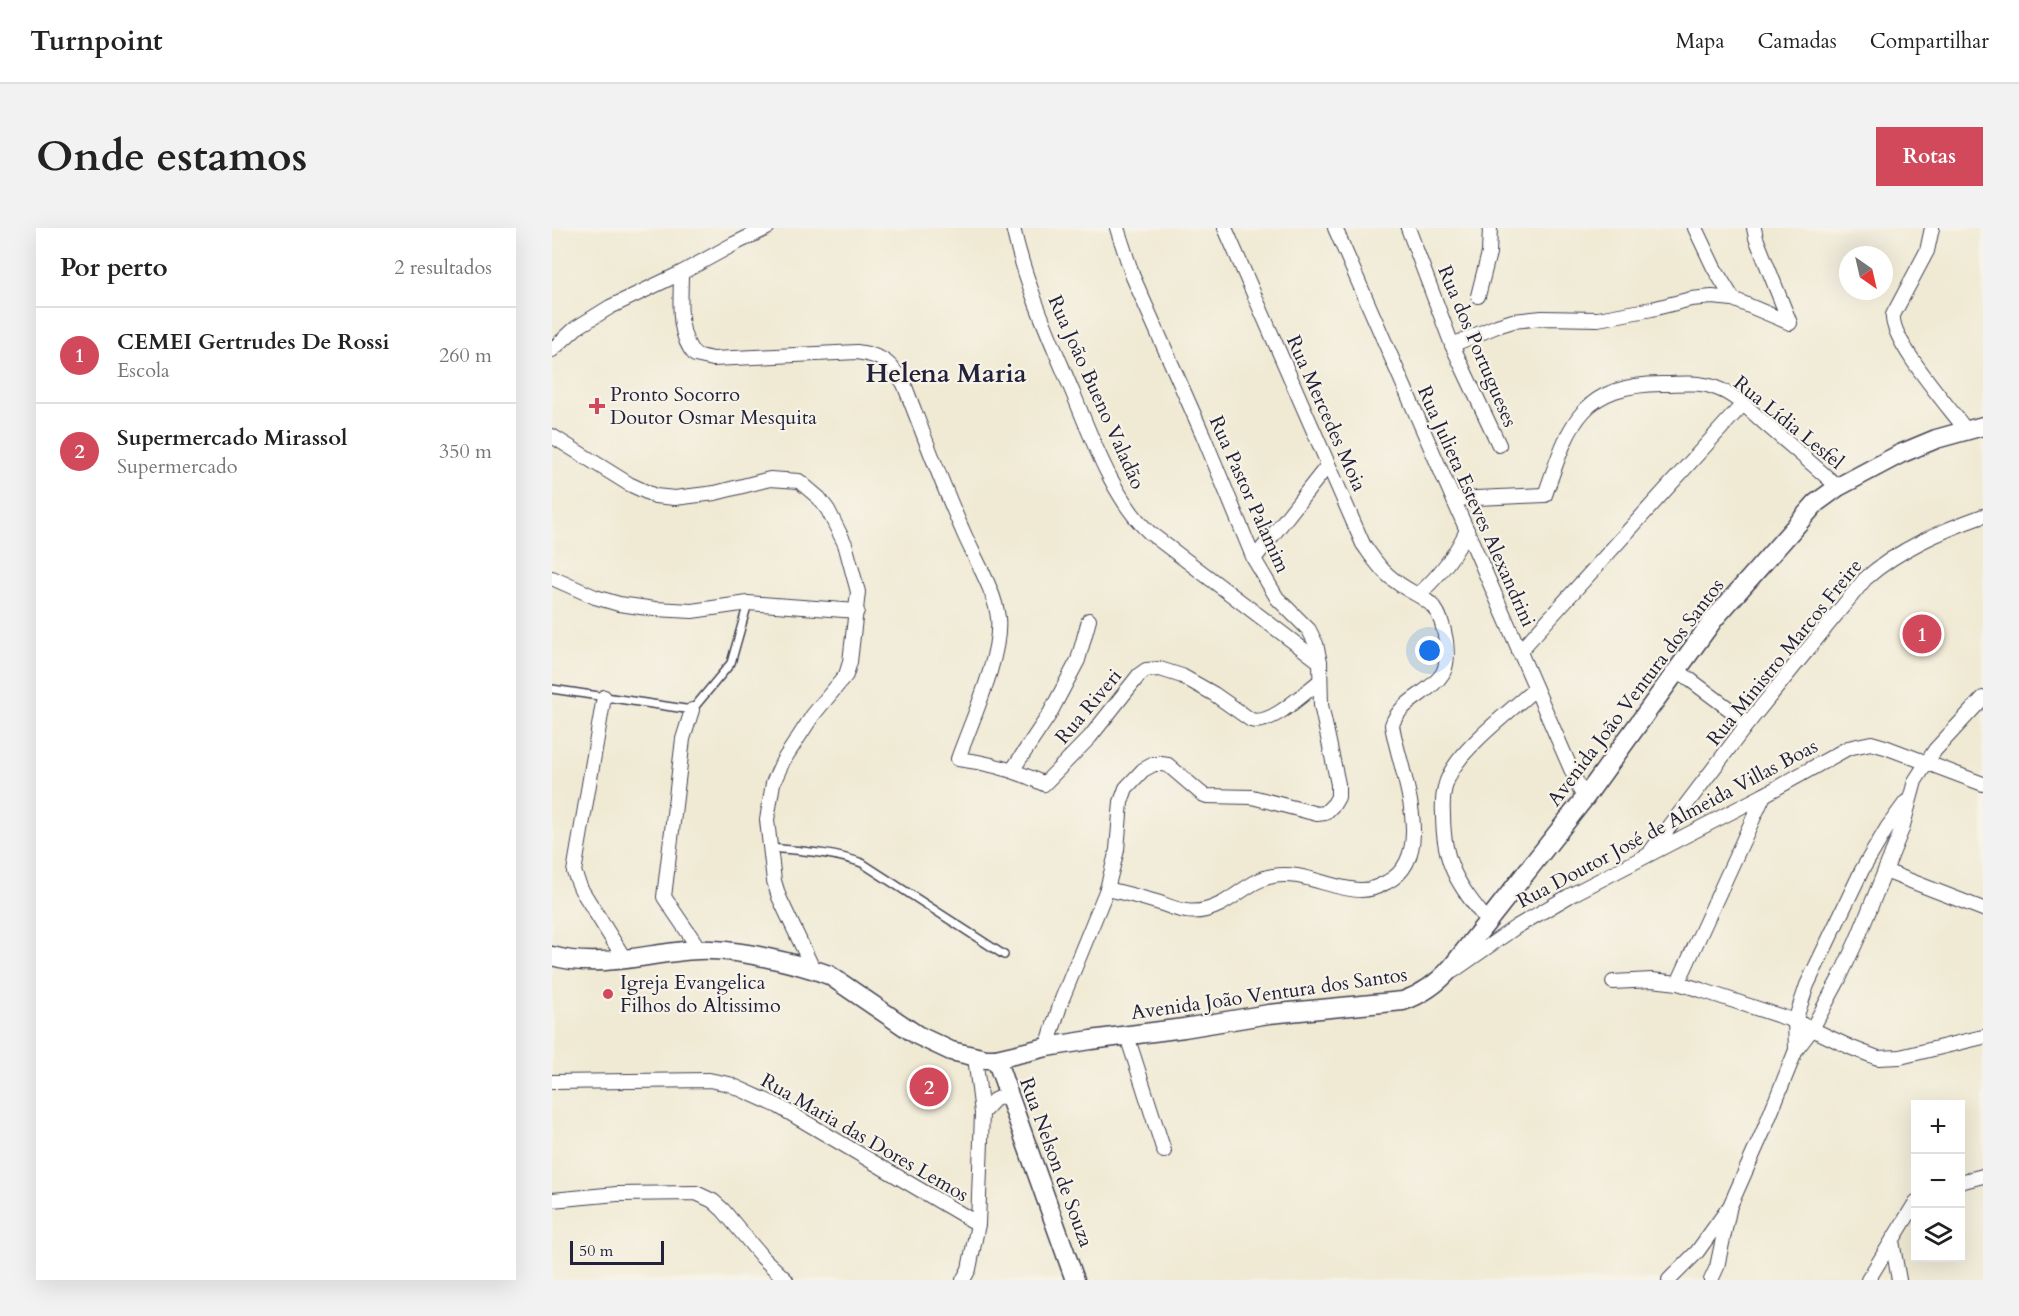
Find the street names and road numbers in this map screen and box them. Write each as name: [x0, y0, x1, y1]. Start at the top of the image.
street label: Rua dos Portugueses: [1431, 261, 1524, 431]
street label: Rua João Bueno Valadão: [1042, 291, 1152, 494]
street label: Rua Mercedes Moia: [1280, 331, 1373, 496]
street label: Rua Lídia Lesfel: [1728, 369, 1850, 475]
street label: Rua Julieta Esteves Alexandrini: [1411, 381, 1542, 631]
street label: Rua Pastor Palamim: [1203, 411, 1296, 577]
street label: Rua Ministro Marcos Freire: [1700, 553, 1868, 751]
street label: Avenida João Ventura dos Santos: [1541, 573, 1730, 812]
street label: Rua Riveri: [1049, 663, 1128, 750]
street label: Rua Doutor José de Almeida Villas Boas: [1512, 732, 1822, 914]
street label: Avenida João Ventura dos Santos: [1129, 961, 1409, 1026]
street label: Rua Maria das Dores Lemos: [756, 1067, 974, 1208]
street label: Rua Nelson de Souza: [1013, 1074, 1100, 1251]

